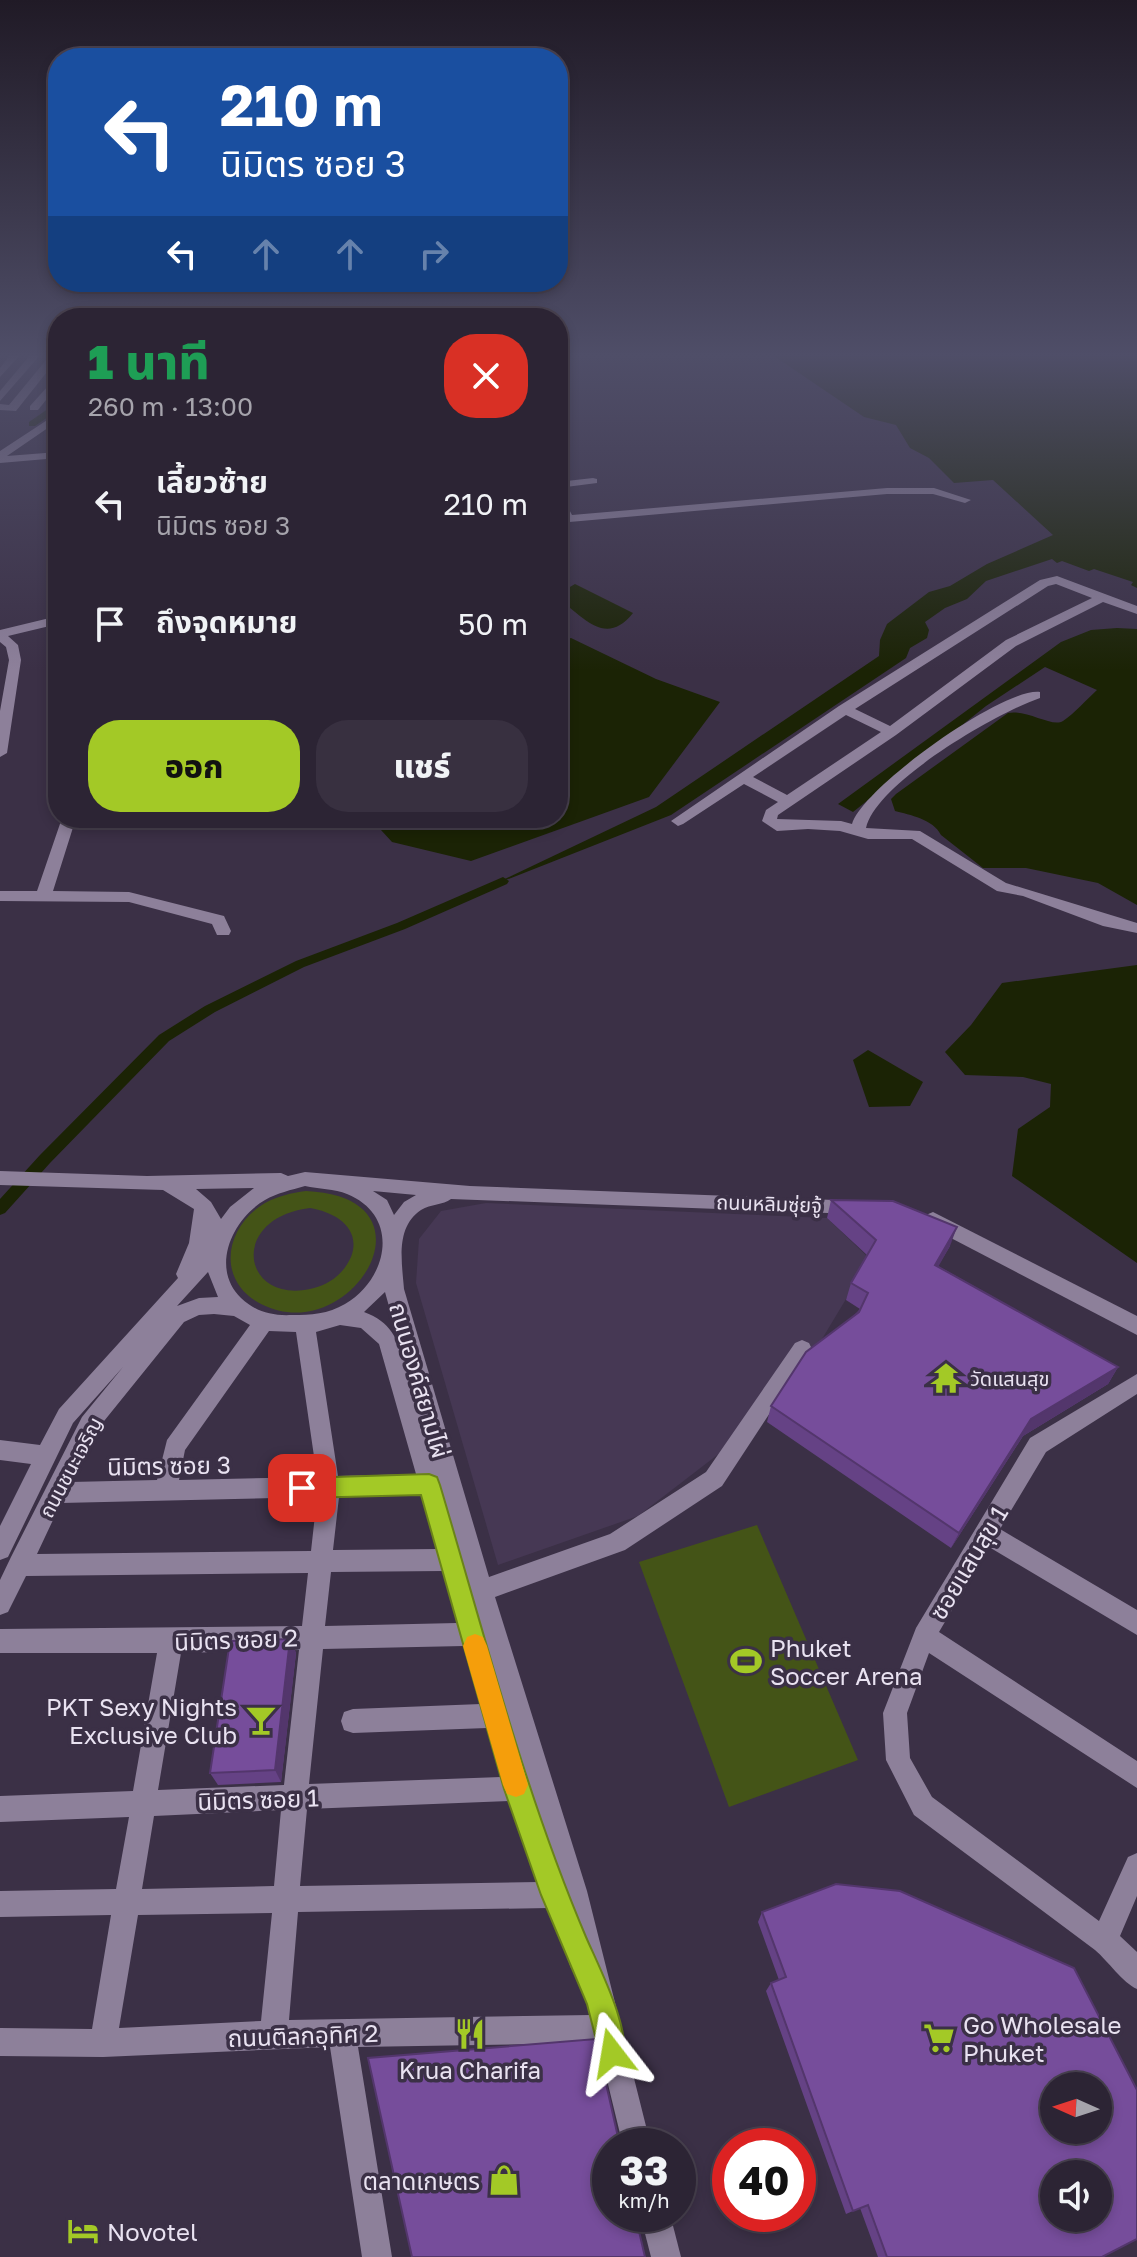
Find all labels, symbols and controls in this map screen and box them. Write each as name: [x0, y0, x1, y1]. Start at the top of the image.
text: 210 m: [220, 71, 382, 138]
icon: left: [88, 80, 192, 184]
text: นิมิตร ซอย 3: [220, 142, 406, 185]
icon: left: [160, 232, 204, 276]
icon: ahead: [244, 232, 288, 276]
icon: ahead: [328, 232, 372, 276]
icon: right: [412, 232, 456, 276]
text: 1 นาที: [88, 332, 210, 390]
button: close: [444, 334, 528, 418]
text: 260 m · 13:00: [88, 391, 253, 422]
text: เลี้ยวซ้าย: [156, 464, 268, 500]
icon: left: [88, 482, 132, 526]
text: 210 m: [443, 486, 528, 522]
text: นิมิตร ซอย 3: [156, 510, 290, 541]
icon: arrive: [88, 602, 132, 646]
text: ถึงจุดหมาย: [156, 604, 297, 640]
text: 50 m: [458, 606, 528, 642]
button: ออก: [88, 720, 300, 812]
button: แชร์: [316, 720, 528, 812]
street label: ถนนหลิมซุ่ยจู้: [716, 1189, 822, 1219]
street label: ถนนองค์สยามไผ่: [384, 1299, 456, 1461]
temple icon: วัดแสนสุข: [929, 1361, 963, 1395]
place label: วัดแสนสุข: [970, 1366, 1049, 1391]
street label: ถนนชนะเจริญ: [33, 1413, 107, 1521]
street label: นิมิตร ซอย 3: [107, 1449, 231, 1481]
pin: [268, 1454, 336, 1522]
icon: arrive: [280, 1466, 324, 1510]
street label: ซอยแสนสุข 1: [923, 1500, 1015, 1625]
street label: นิมิตร ซอย 2: [174, 1622, 298, 1656]
place label: Phuket Soccer Arena: [770, 1633, 923, 1690]
sports icon: Phuket Soccer Arena: [729, 1644, 763, 1678]
place label: PKT Sexy Nights Exclusive Club: [46, 1692, 237, 1749]
bar icon: PKT Sexy Nights Exclusive Club: [244, 1703, 278, 1737]
street label: นิมิตร ซอย 1: [197, 1782, 319, 1816]
place label: Go Wholesale Phuket: [963, 2010, 1122, 2067]
position arrow: [570, 2011, 654, 2095]
restaurant icon: Krua Charifa: [453, 2017, 487, 2051]
street label: ถนนติลกอุทิศ 2: [227, 2018, 379, 2054]
supermarket icon: Go Wholesale Phuket: [922, 2021, 956, 2055]
place label: Krua Charifa: [399, 2055, 541, 2084]
north arrow: [1040, 2072, 1112, 2144]
map controls: [1040, 2072, 1112, 2232]
speed limit sign: 40: [712, 2128, 816, 2232]
text: 33: [620, 2146, 668, 2194]
button: sound: [1040, 2160, 1112, 2232]
shop icon: ตลาดเกษตร: [487, 2163, 521, 2197]
place label: ตลาดเกษตร: [363, 2166, 480, 2195]
text: km/h: [619, 2188, 669, 2212]
hotel icon: Novotel: [66, 2214, 100, 2248]
place label: Novotel: [107, 2217, 198, 2246]

